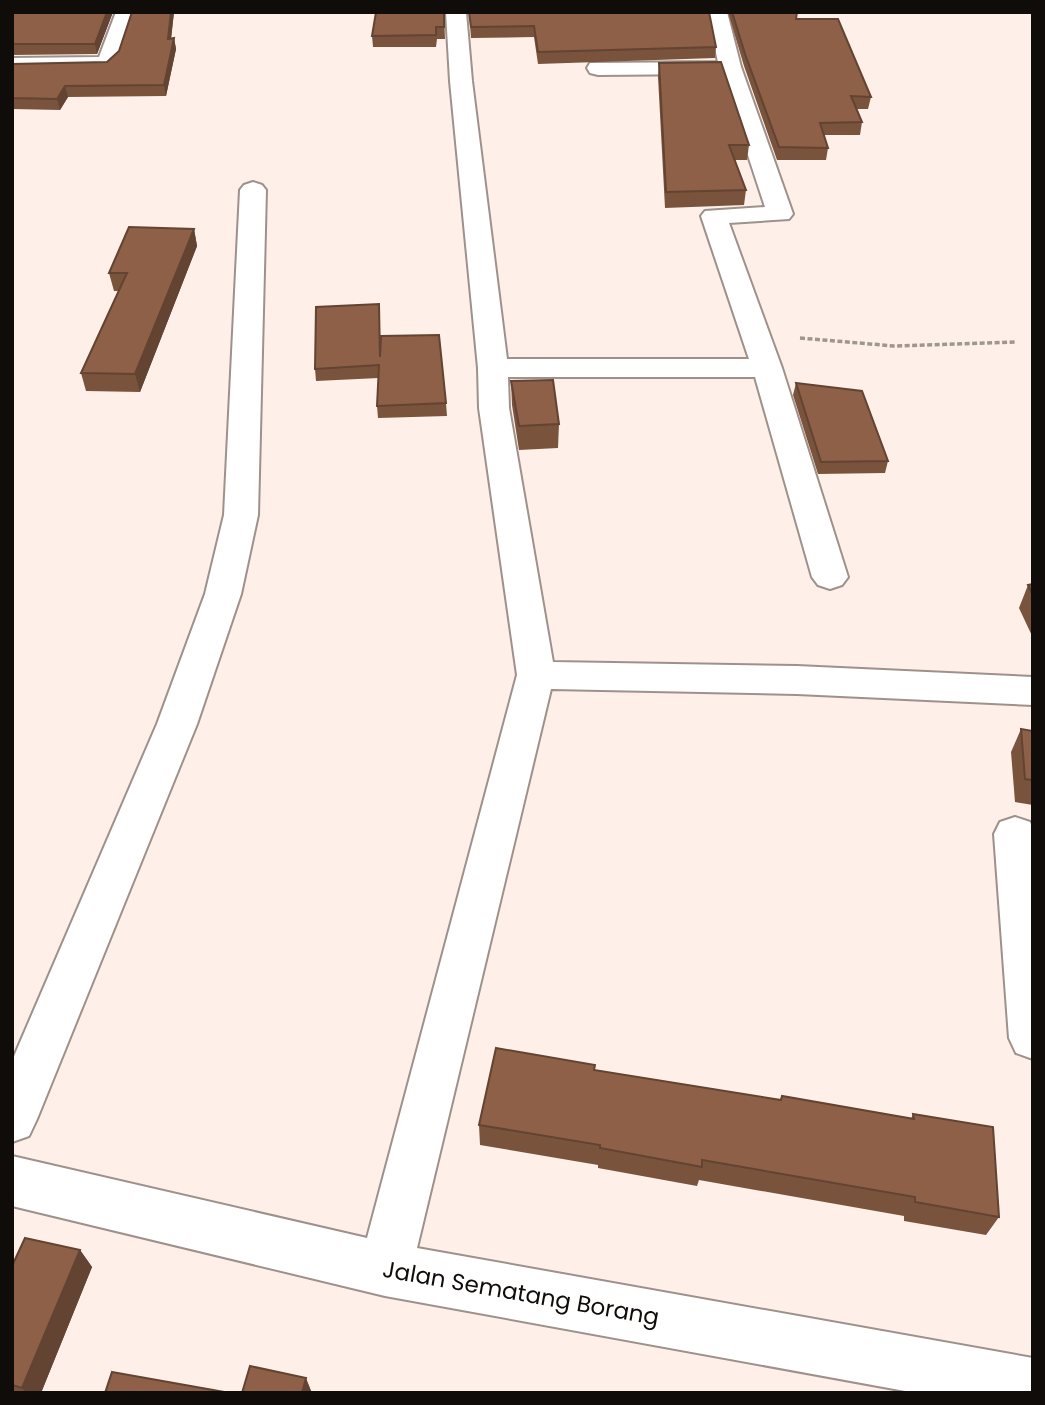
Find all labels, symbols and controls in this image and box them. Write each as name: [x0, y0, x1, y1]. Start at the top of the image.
street label: Jalan Sematang Borang: [380, 1253, 662, 1333]

